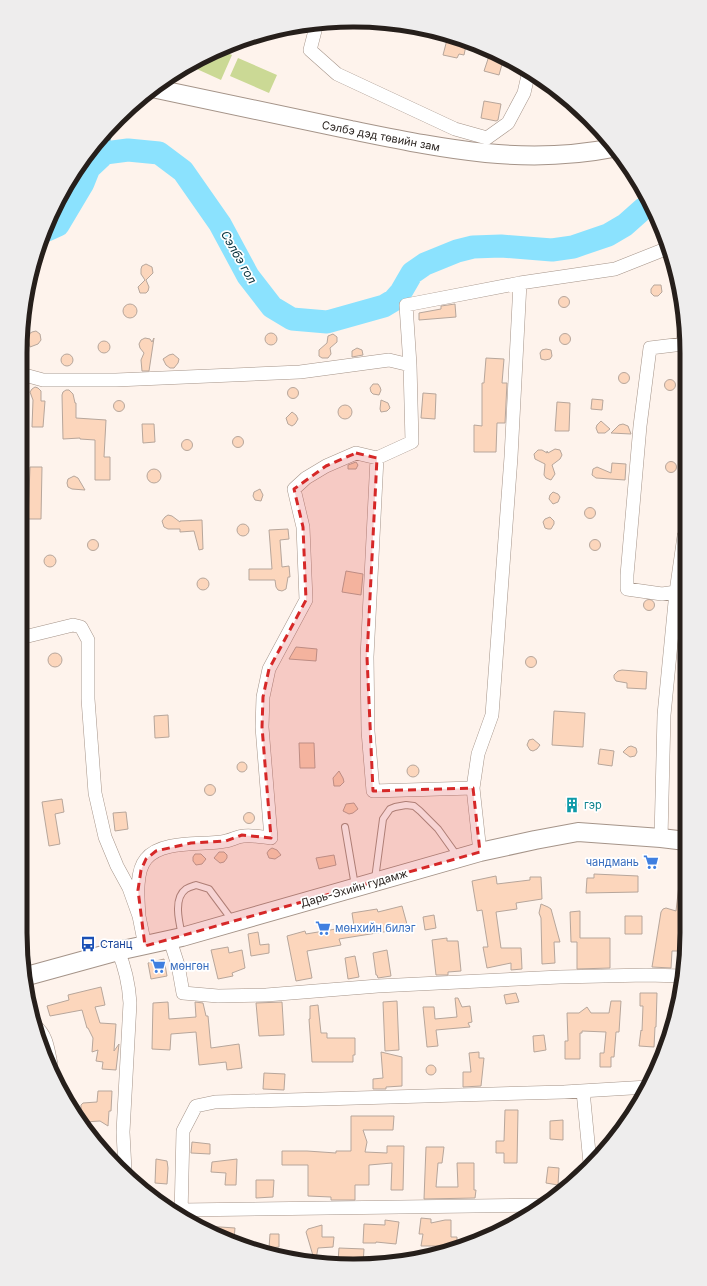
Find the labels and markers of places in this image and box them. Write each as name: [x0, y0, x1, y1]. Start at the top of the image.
building icon: гэр: [563, 796, 581, 814]
place label: гэр: [584, 798, 602, 812]
supermarket icon: чандмань: [642, 853, 660, 871]
place label: чандмань: [586, 855, 639, 869]
supermarket icon: мөнхийн билэг: [314, 919, 332, 937]
place label: мөнхийн билэг: [335, 921, 416, 935]
bus stop icon: Станц: [79, 935, 97, 953]
place label: Станц: [100, 937, 133, 951]
supermarket icon: мөнгөн: [149, 957, 167, 975]
place label: мөнгөн: [170, 959, 209, 973]

